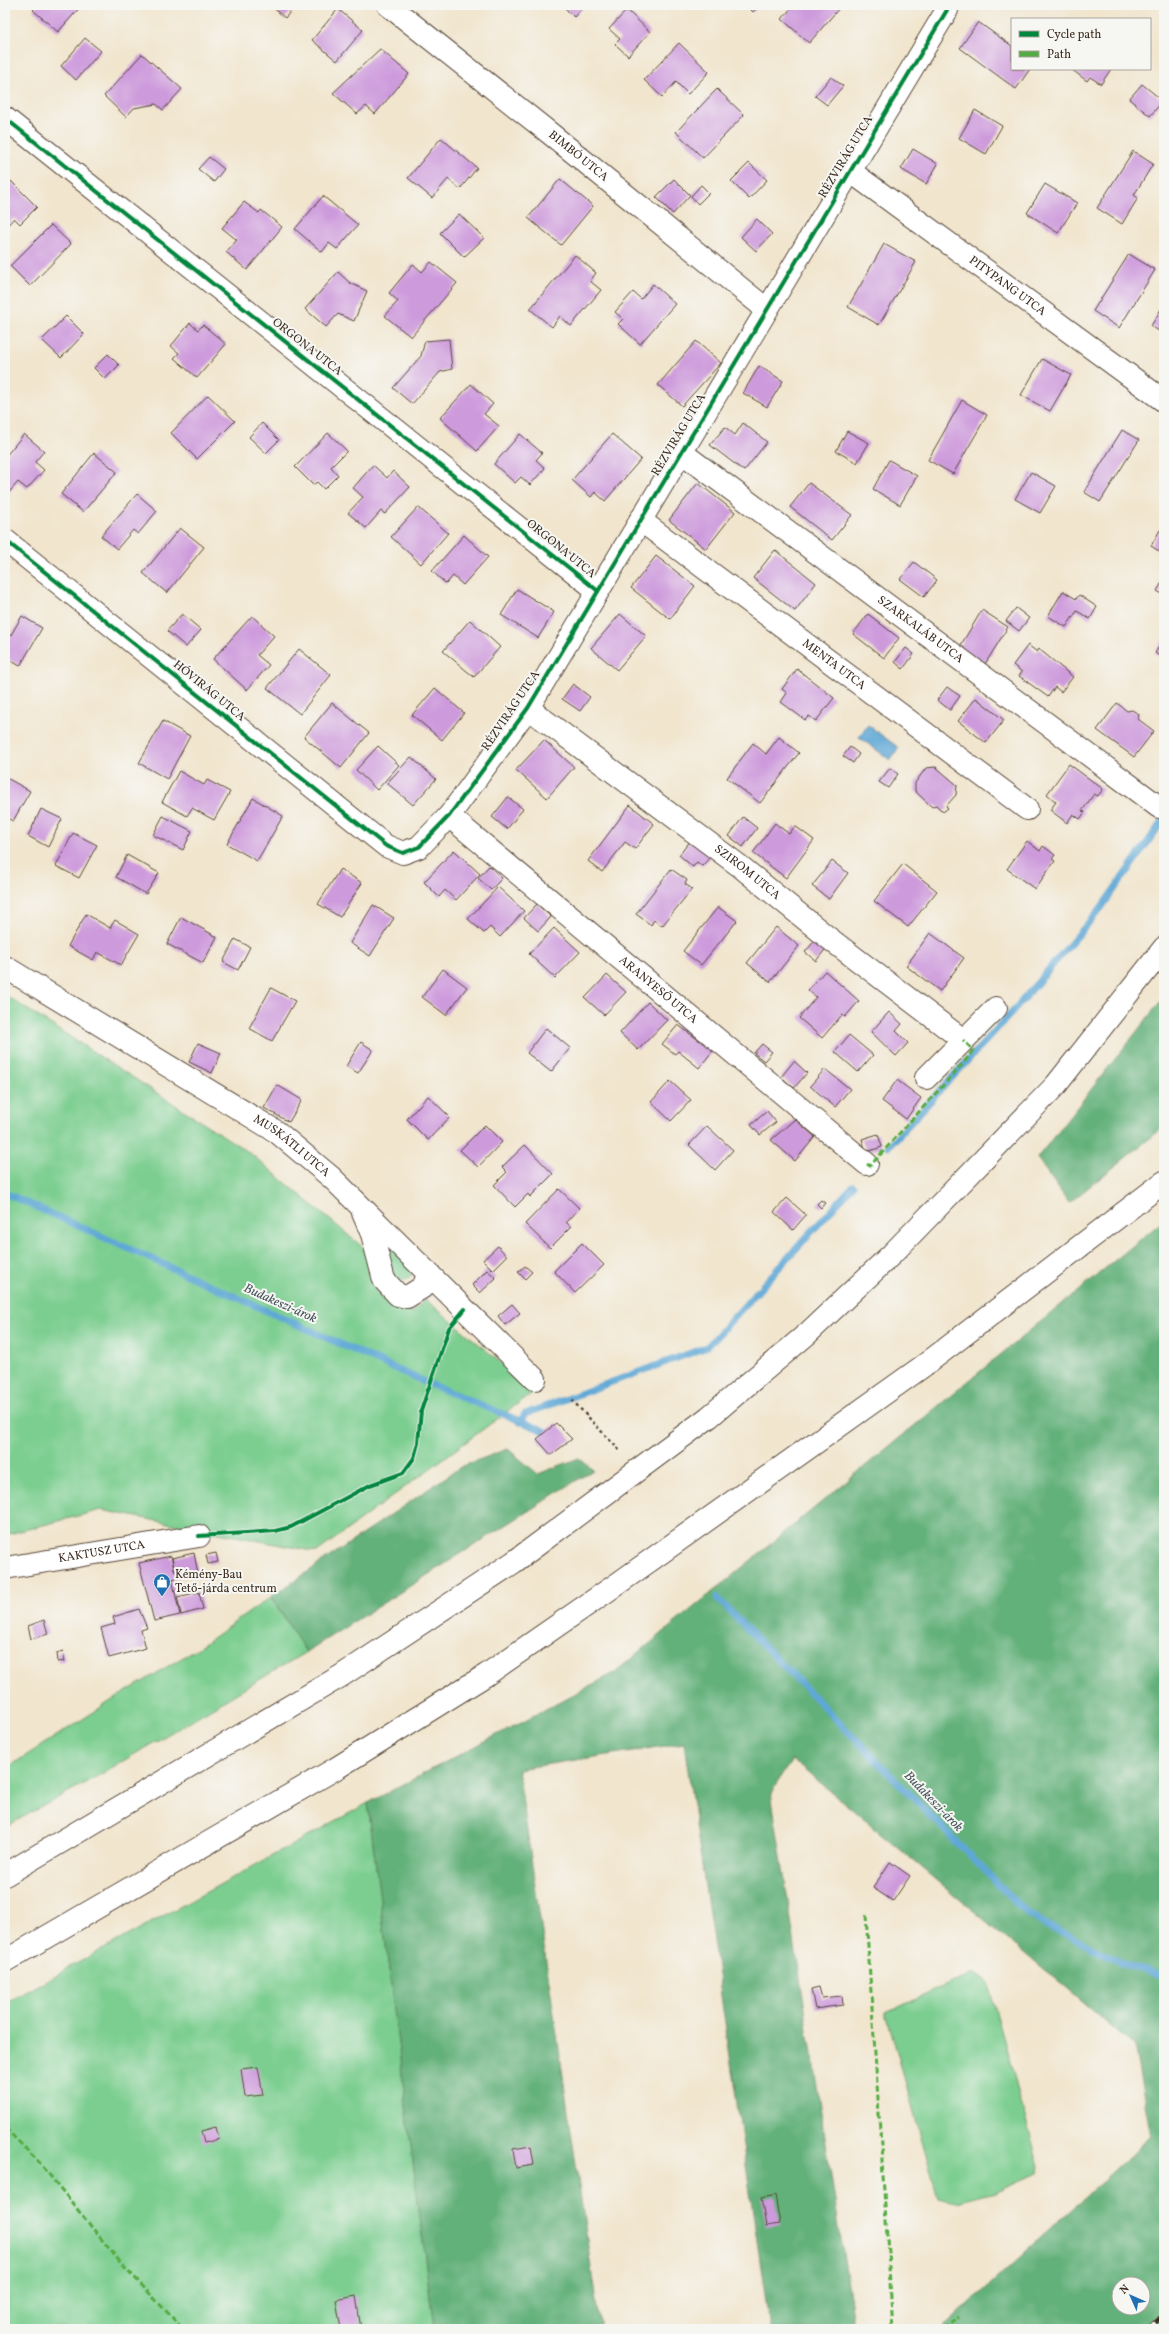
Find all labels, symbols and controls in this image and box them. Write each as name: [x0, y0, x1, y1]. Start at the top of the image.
legend: [1011, 18, 1151, 70]
text: Cycle path: [1047, 27, 1102, 43]
text: Path: [1047, 47, 1071, 63]
street label: RÉZVIRÁG UTCA: [814, 112, 877, 201]
street label: BIMBÓ UTCA: [545, 127, 612, 186]
street label: PITYPANG UTCA: [966, 253, 1049, 320]
street label: ORGONA UTCA: [269, 315, 346, 380]
street label: RÉZVIRÁG UTCA: [647, 390, 710, 479]
street label: ORGONA UTCA: [523, 516, 600, 582]
street label: SZARKALÁB UTCA: [874, 592, 967, 667]
street label: MENTA UTCA: [799, 636, 869, 694]
street label: HÓVIRÁG UTCA: [169, 656, 250, 725]
street label: RÉZVIRÁG UTCA: [477, 667, 544, 754]
street label: SZIROM UTCA: [711, 842, 784, 904]
street label: ARANYESŐ UTCA: [615, 953, 701, 1028]
street label: MUSKÁTLI UTCA: [250, 1111, 333, 1181]
water label: Budakeszi-árok: [241, 1280, 319, 1328]
street label: KAKTUSZ UTCA: [57, 1537, 147, 1567]
place label: Kémény-Bau Tető-járda centrum: [175, 1567, 277, 1597]
shop icon: Kémény-Bau Tető-járda centrum: [152, 1572, 172, 1597]
water label: Budakeszi-árok: [899, 1768, 967, 1836]
north arrow: [1111, 2276, 1151, 2316]
text: N: [1117, 2282, 1133, 2298]

